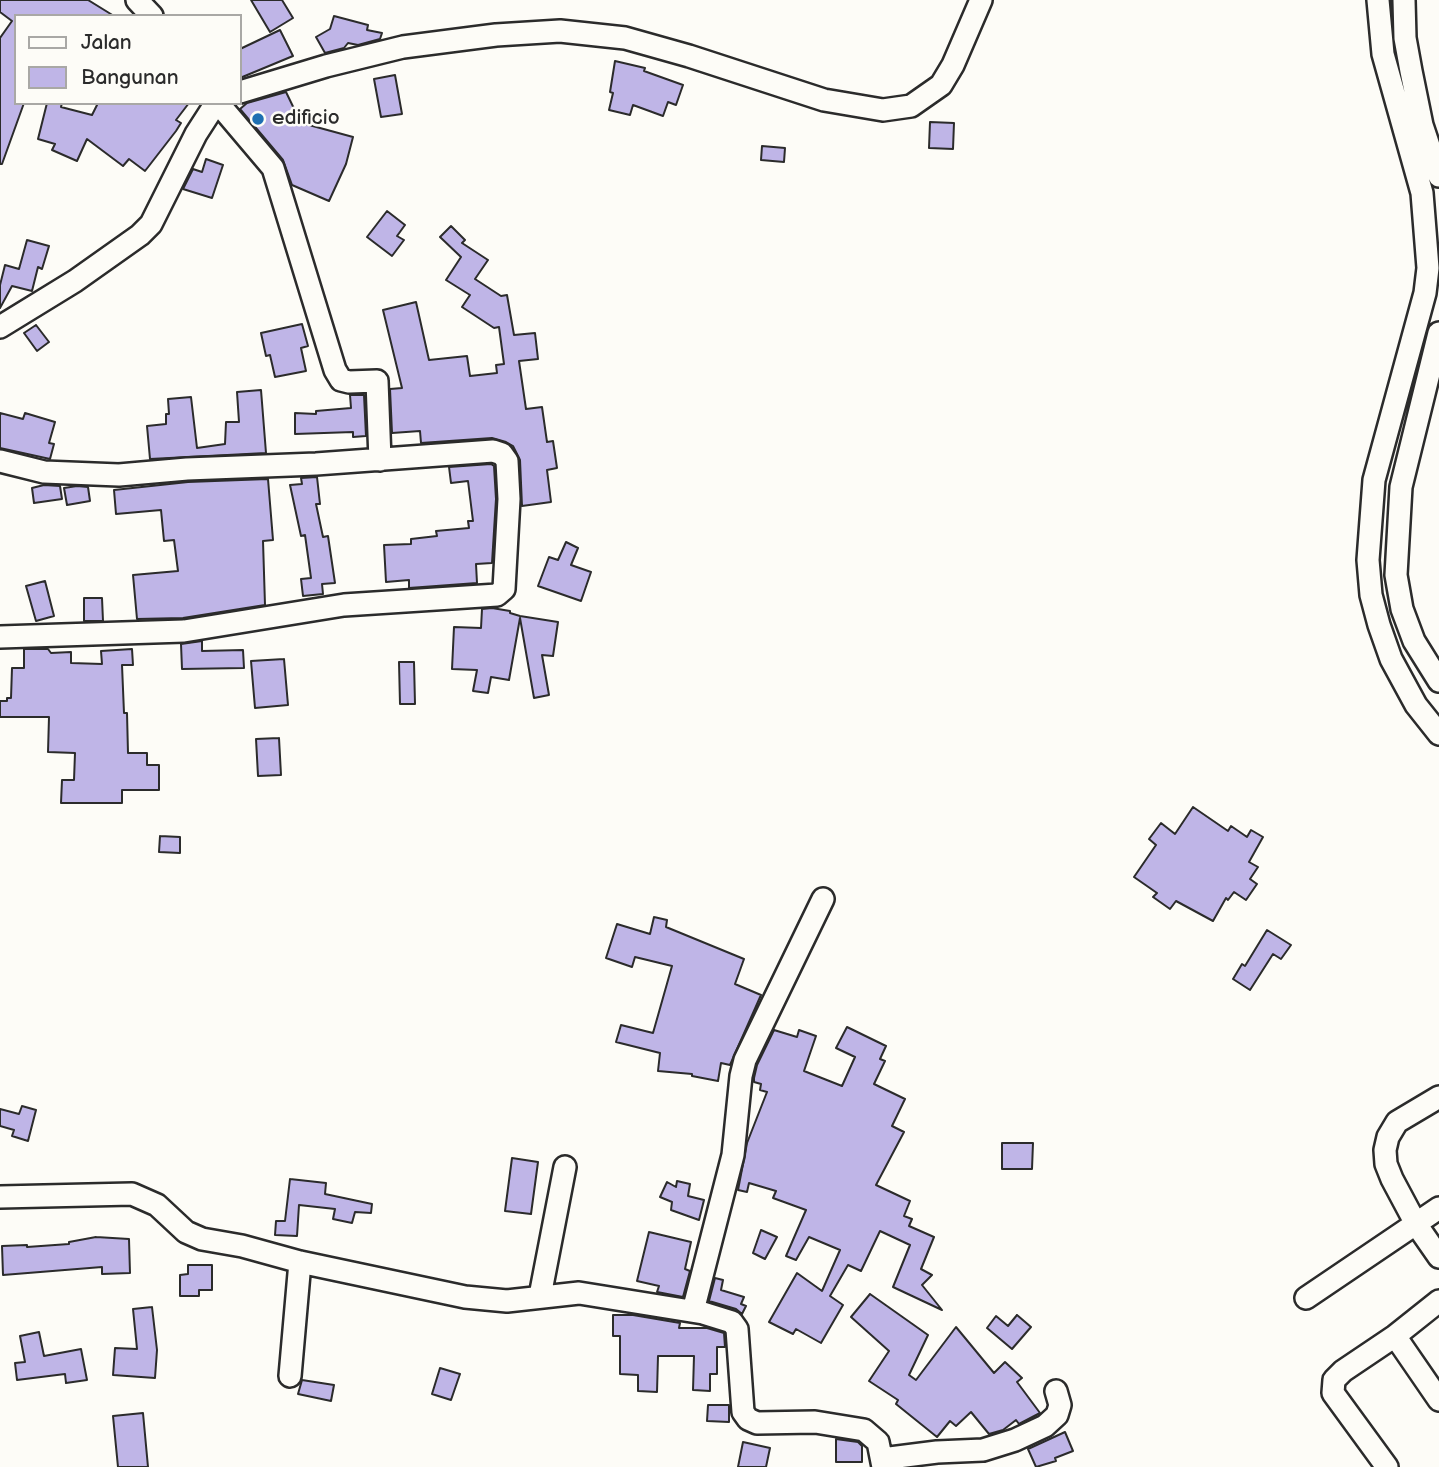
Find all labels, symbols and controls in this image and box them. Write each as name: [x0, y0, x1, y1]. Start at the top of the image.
legend: [14, 14, 242, 105]
text: Jalan: [81, 30, 132, 55]
text: Bangunan: [81, 65, 179, 90]
place label: edificio: [272, 106, 340, 132]
marker: edificio: [250, 111, 266, 127]

